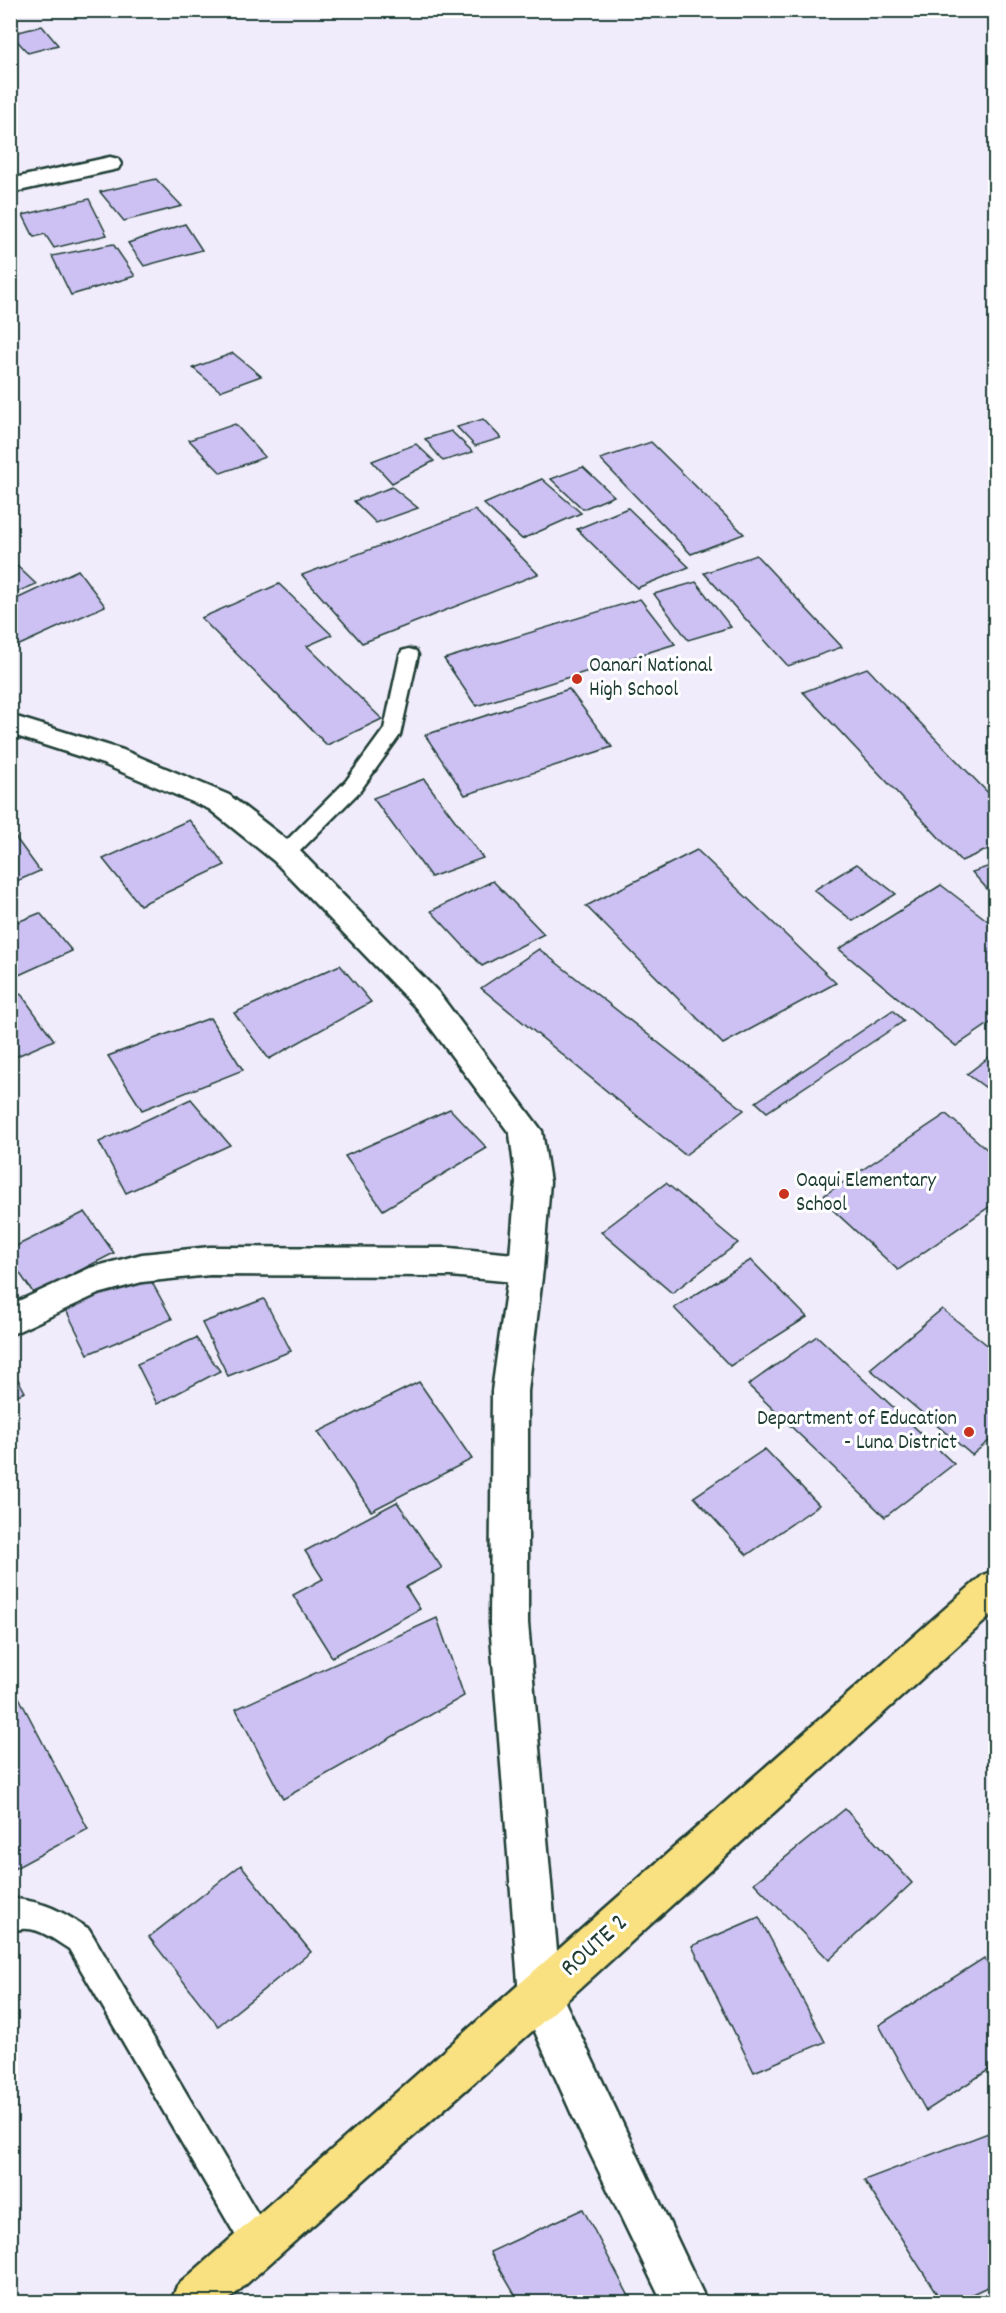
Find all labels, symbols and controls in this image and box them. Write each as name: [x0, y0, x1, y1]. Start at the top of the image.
place label: Oanari National High School: [589, 652, 713, 706]
marker: Oanari National High School: [570, 672, 584, 686]
place label: Oaqui Elementary School: [796, 1167, 936, 1221]
marker: Oaqui Elementary School: [777, 1187, 791, 1201]
place label: Department of Education - Luna District: [757, 1405, 957, 1459]
marker: Department of Education - Luna District: [962, 1425, 976, 1439]
street label: ROUTE 2: [553, 1906, 637, 1986]

